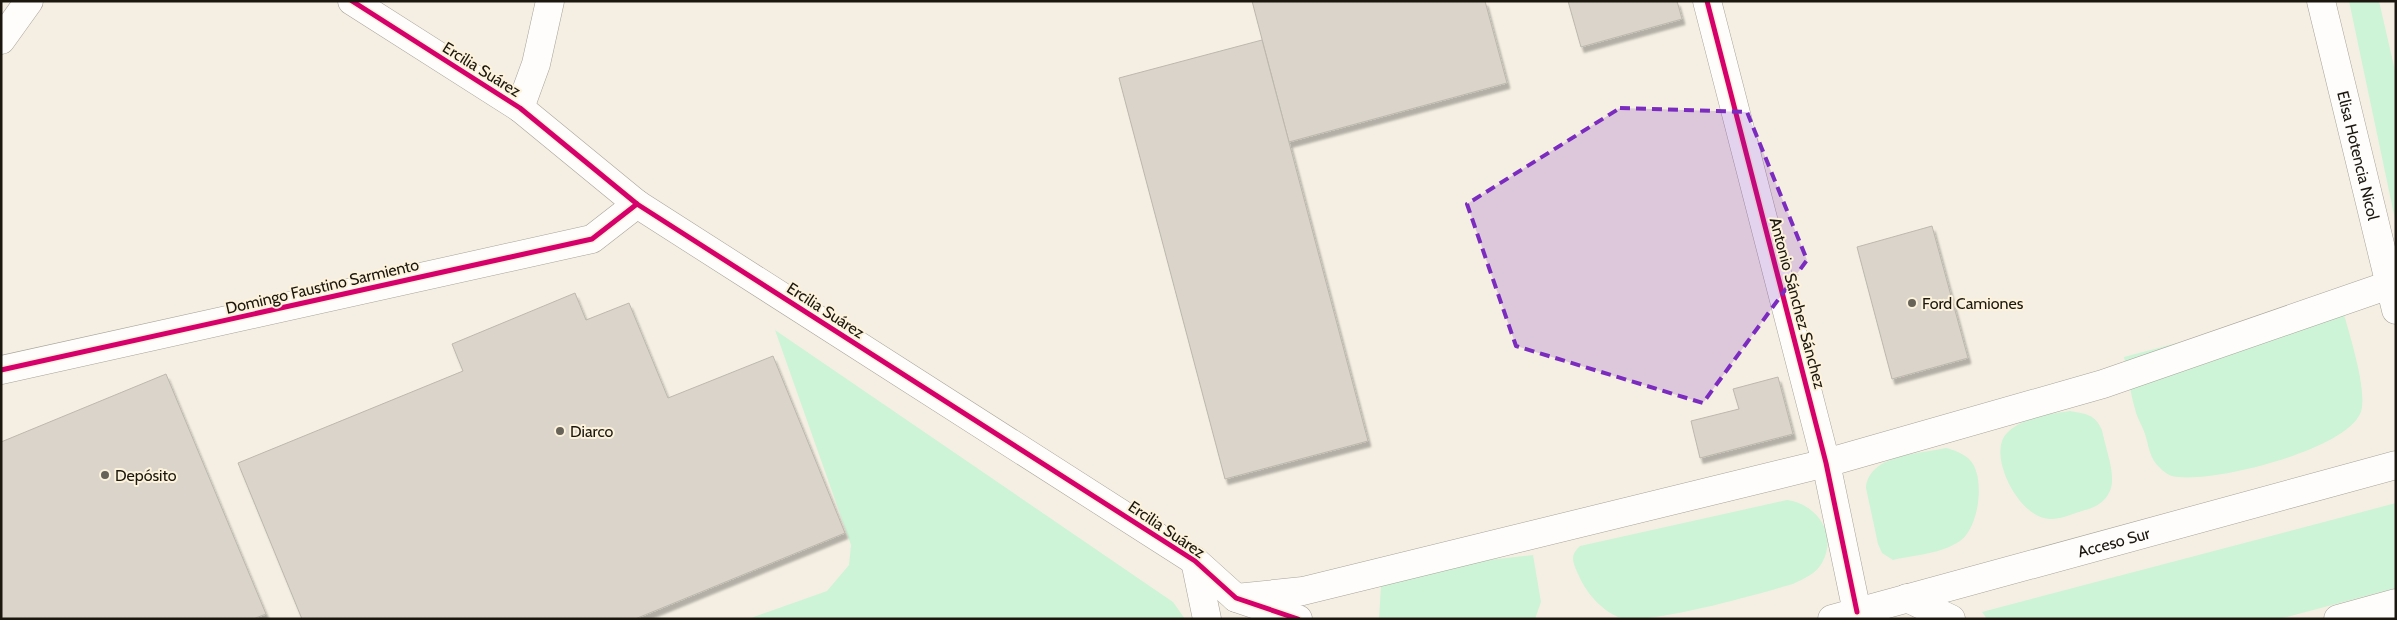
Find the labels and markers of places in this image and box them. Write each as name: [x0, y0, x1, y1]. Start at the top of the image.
place label: Ford Camiones: [1922, 294, 2024, 313]
marker: Ford Camiones: [1906, 297, 1918, 309]
place label: Diarco: [570, 422, 614, 441]
marker: Diarco: [554, 425, 566, 437]
place label: Depósito: [115, 466, 177, 485]
marker: Depósito: [99, 469, 111, 481]

